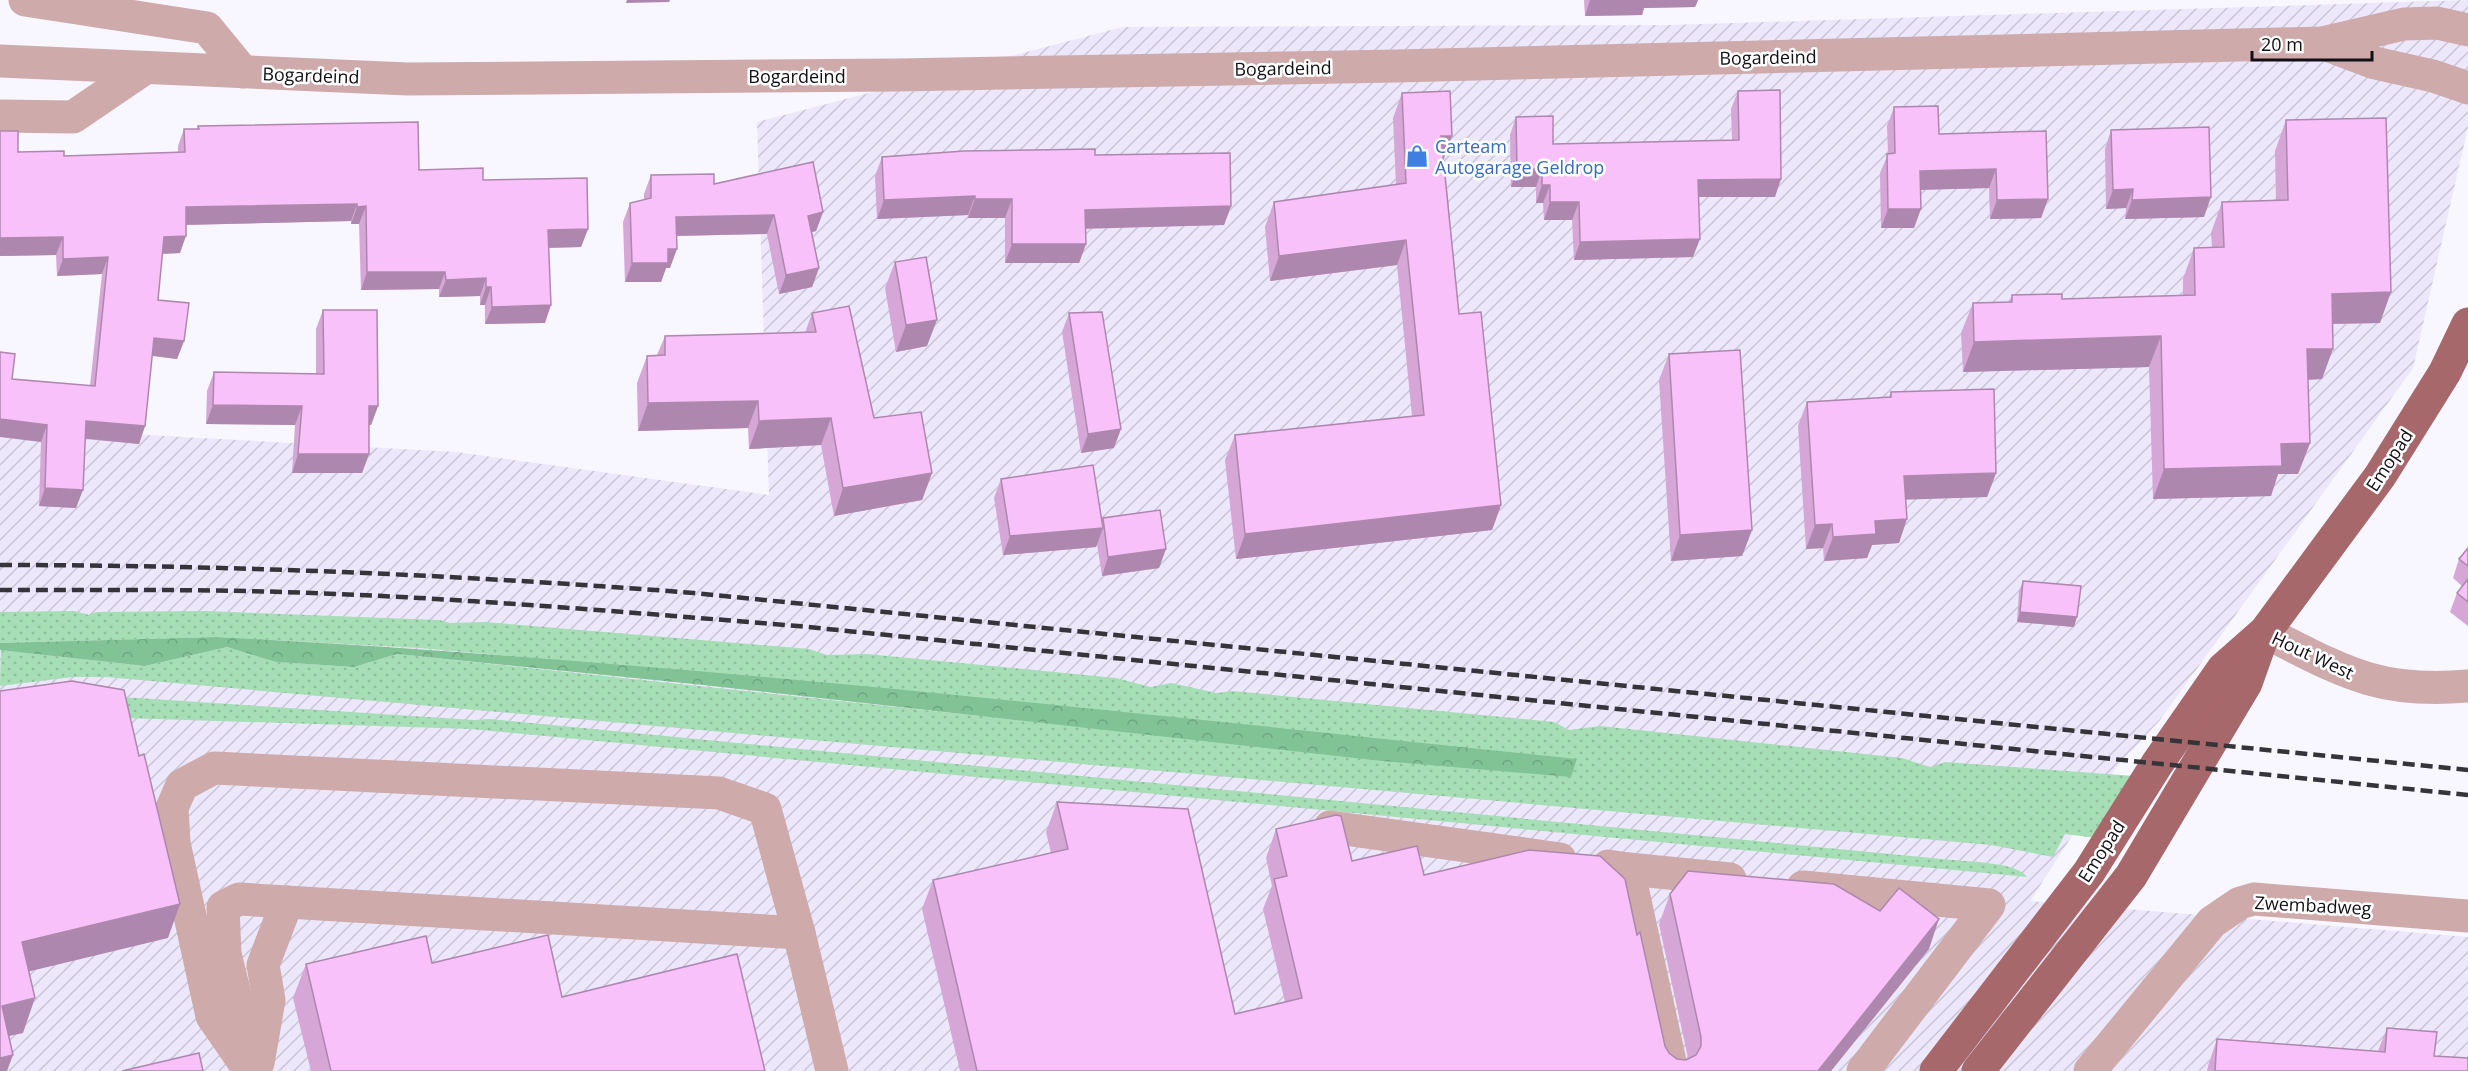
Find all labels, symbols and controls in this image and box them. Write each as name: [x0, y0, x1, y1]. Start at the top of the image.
scale bar: [2252, 24, 2372, 62]
text: 20 m: [2261, 32, 2303, 56]
street label: Bogardeind: [1719, 44, 1817, 70]
street label: Bogardeind: [1234, 55, 1332, 81]
street label: Bogardeind: [262, 61, 360, 89]
street label: Bogardeind: [748, 64, 846, 88]
place label: Carteam Autogarage Geldrop: [1435, 134, 1604, 179]
shop icon: Carteam Autogarage Geldrop: [1404, 143, 1430, 169]
street label: Emopad: [2360, 424, 2418, 496]
street label: Hout West: [2268, 626, 2358, 684]
street label: Emopad: [2072, 815, 2130, 887]
street label: Zwembadweg: [2254, 890, 2372, 920]

